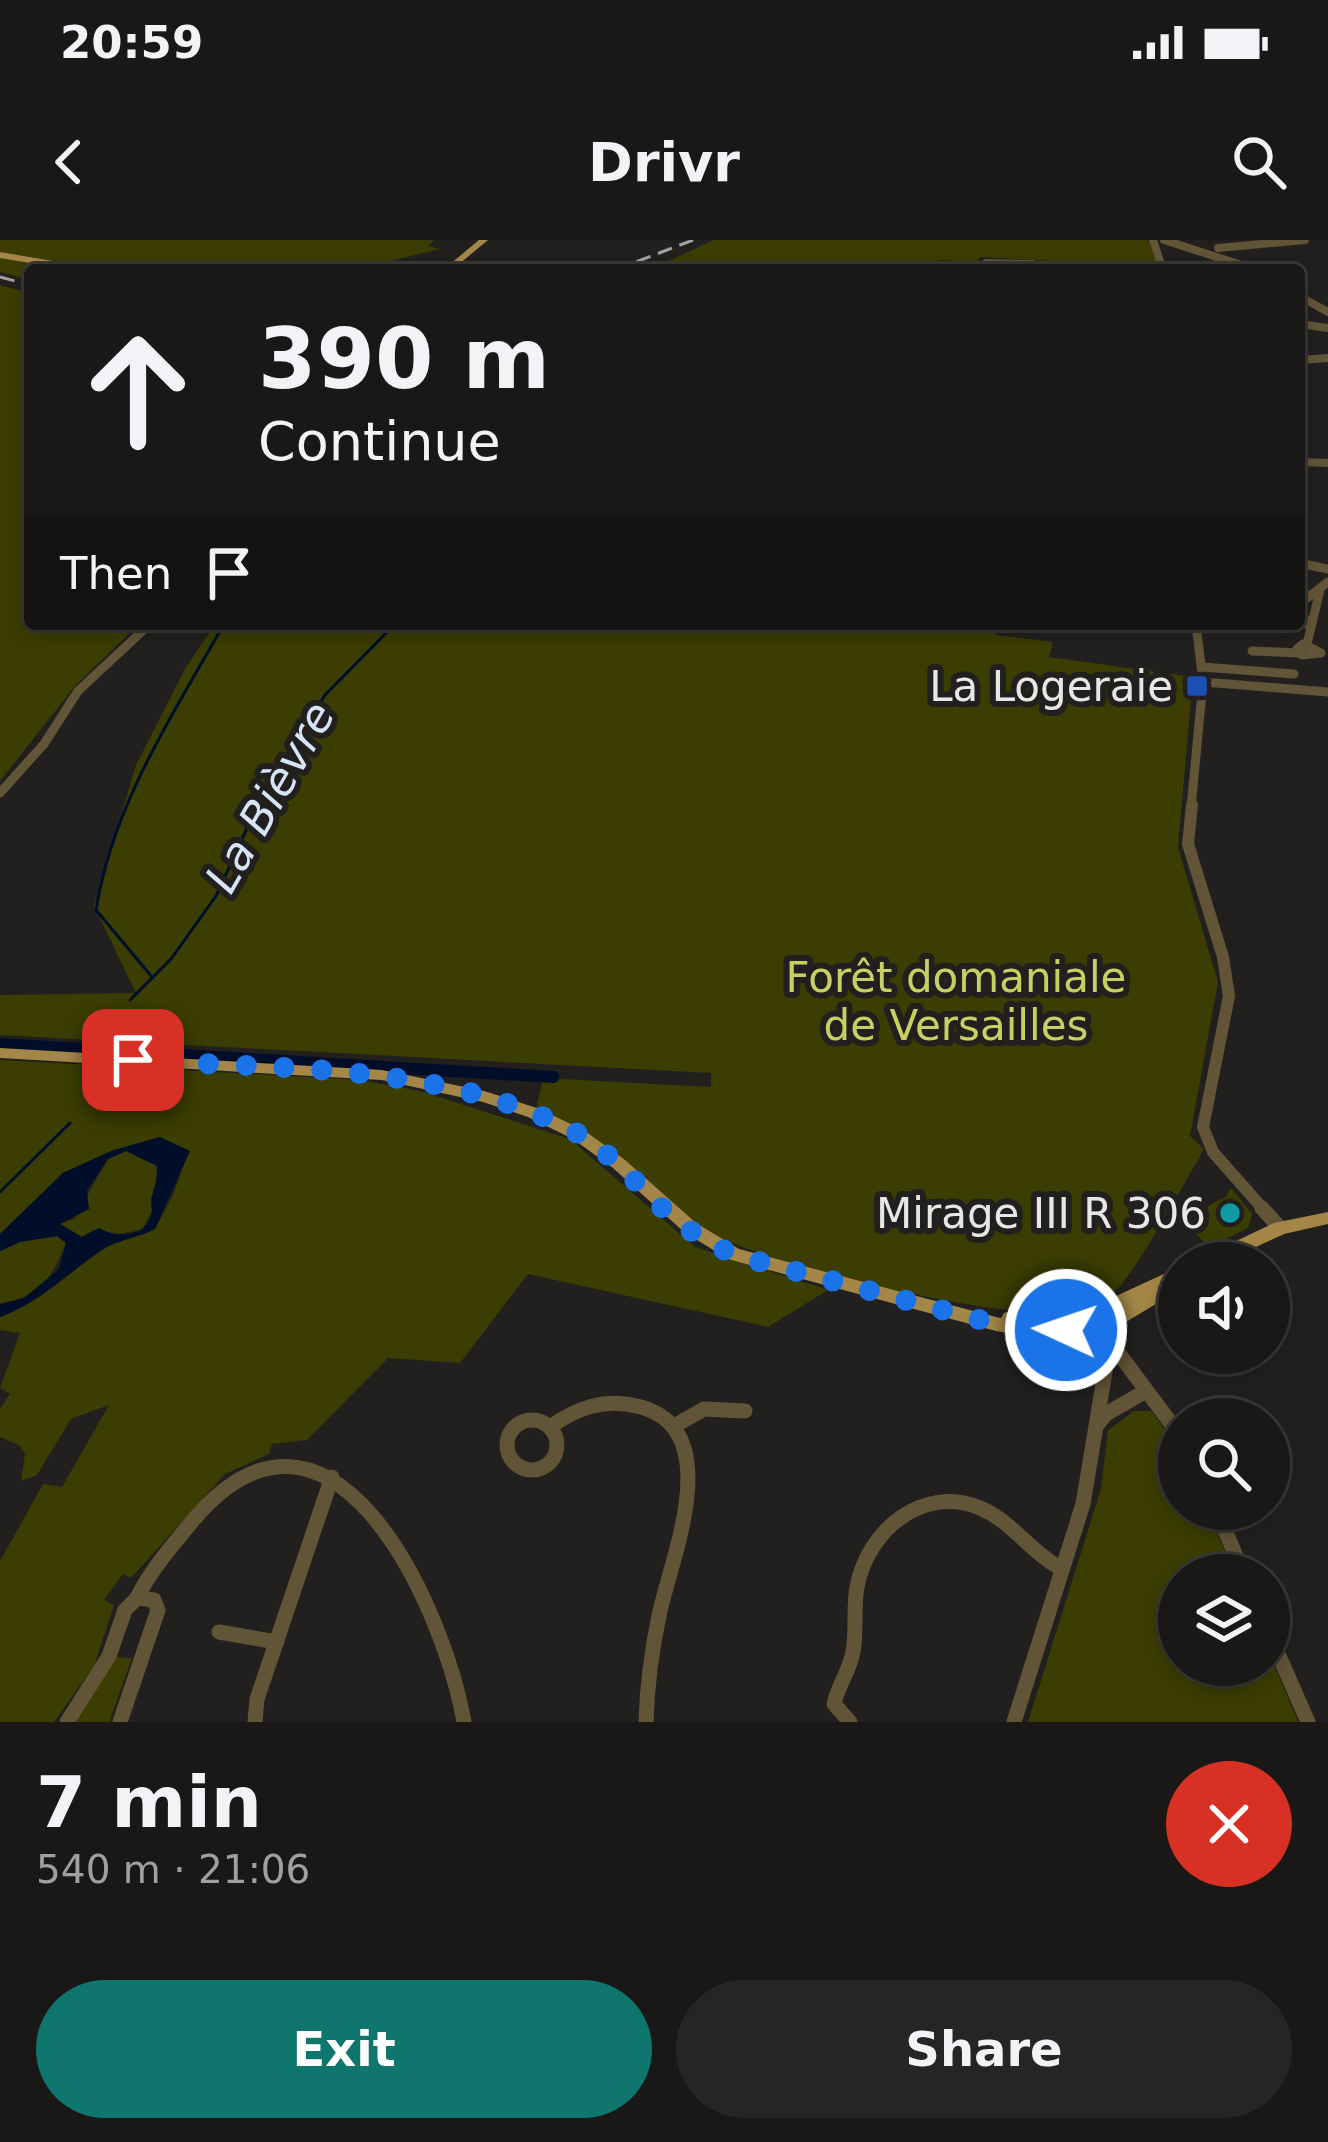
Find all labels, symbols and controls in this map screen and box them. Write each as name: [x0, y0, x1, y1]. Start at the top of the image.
text: 20:59: [60, 16, 203, 69]
icon: back: [36, 129, 102, 195]
icon: search: [1226, 129, 1292, 195]
text: Drivr: [588, 131, 740, 194]
text: 390 m: [258, 310, 550, 408]
icon: ahead: [60, 312, 216, 468]
text: Continue: [258, 410, 501, 473]
icon: arrive: [196, 540, 262, 606]
text: Then: [60, 547, 172, 600]
place label: La Logeraie: [929, 662, 1173, 711]
marker: La Logeraie: [1184, 673, 1210, 699]
water label: La Bièvre: [194, 692, 346, 902]
park label: Forêt domaniale de Versailles: [786, 953, 1126, 1050]
pin: [82, 1009, 184, 1111]
icon: arrive: [100, 1027, 166, 1093]
place label: Mirage III R 306: [876, 1189, 1206, 1238]
marker: Mirage III R 306: [1217, 1200, 1243, 1226]
map controls: [1158, 1242, 1290, 1686]
button: sound: [1158, 1242, 1290, 1374]
position arrow: [1003, 1267, 1129, 1393]
button: search: [1158, 1398, 1290, 1530]
button: layers: [1158, 1554, 1290, 1686]
text: 7 min: [36, 1760, 262, 1844]
button: close: [1166, 1761, 1292, 1887]
text: 540 m · 21:06: [36, 1847, 310, 1892]
button: Exit: [36, 1980, 652, 2118]
button: Share: [676, 1980, 1292, 2118]

